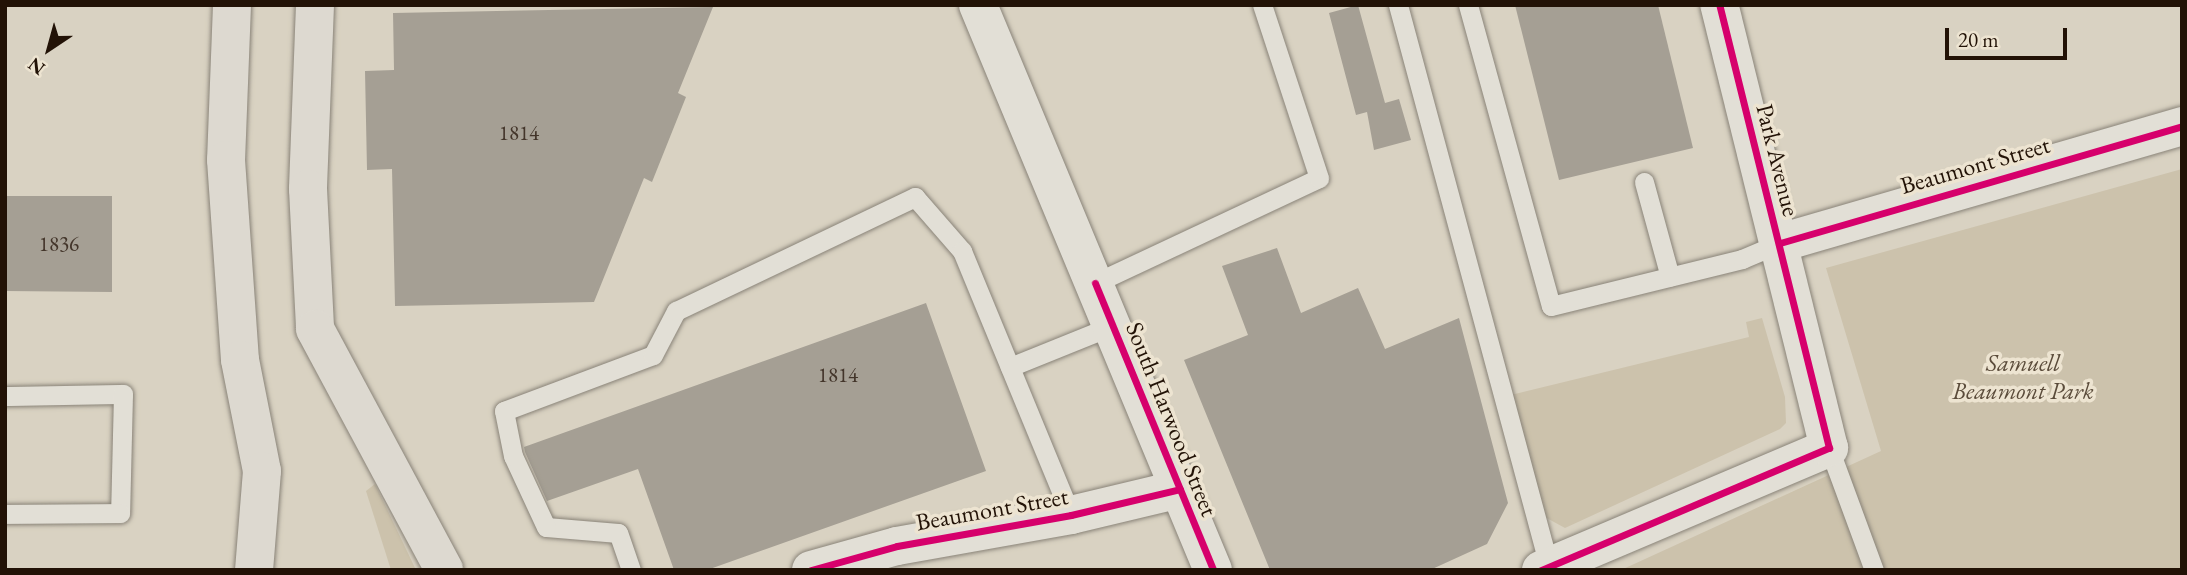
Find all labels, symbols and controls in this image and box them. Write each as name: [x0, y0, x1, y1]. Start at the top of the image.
north arrow: [14, 14, 84, 84]
scale bar: [1949, 14, 2072, 58]
text: 20 m: [1958, 26, 1999, 53]
text: N: [23, 52, 50, 81]
street label: Park Avenue: [1750, 101, 1806, 219]
house number: 1814: [499, 120, 539, 146]
street label: Beaumont Street: [1897, 130, 2053, 200]
house number: 1836: [39, 231, 79, 257]
street label: South Harwood Street: [1120, 318, 1224, 520]
park label: Samuell Beaumont Park: [1952, 349, 2094, 405]
house number: 1814: [818, 362, 858, 388]
street label: Beaumont Street: [914, 481, 1070, 537]

